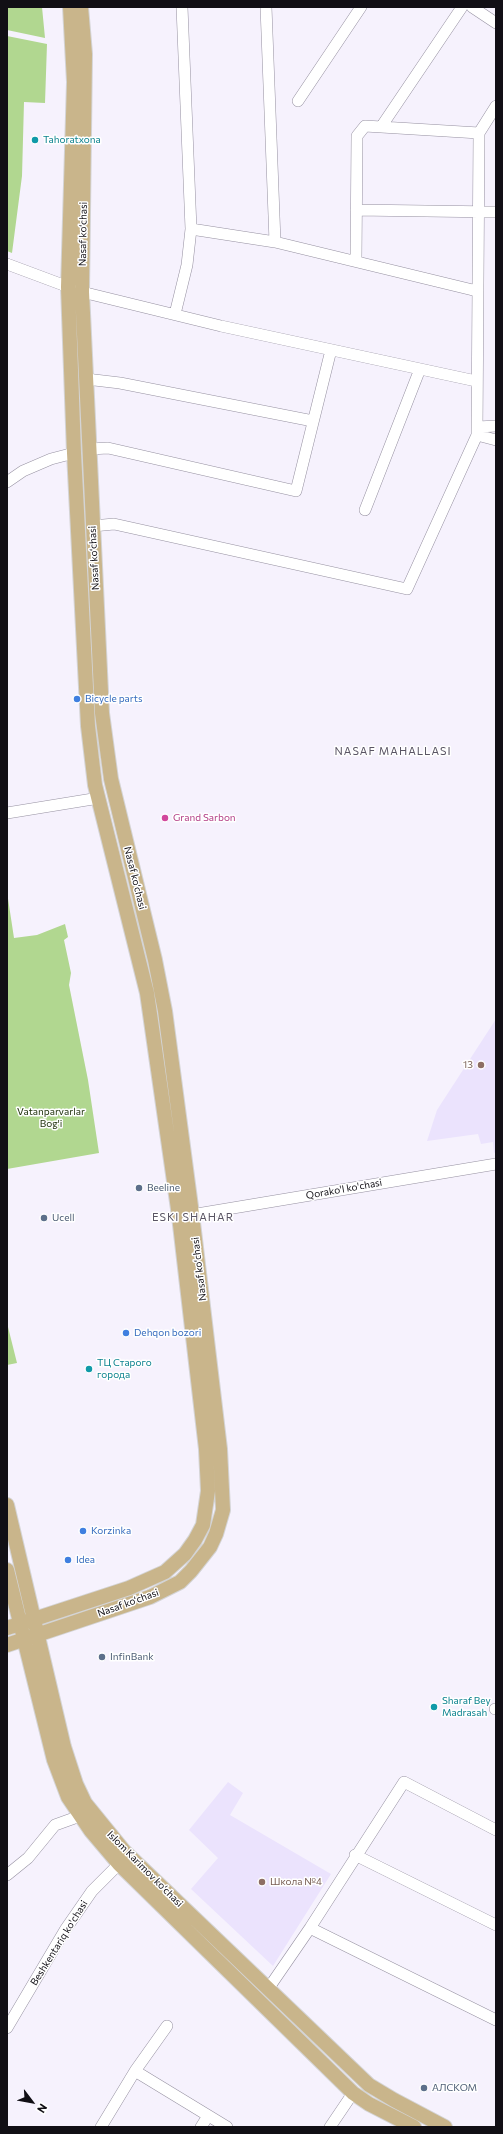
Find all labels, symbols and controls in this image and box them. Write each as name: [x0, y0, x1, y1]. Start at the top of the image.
place label: Tahoratxona: [43, 134, 101, 146]
marker: Tahoratxona: [30, 135, 40, 145]
street label: Nasaf ko‘chasi: [76, 202, 90, 266]
street label: Nasaf ko‘chasi: [86, 526, 102, 590]
place label: Bicycle parts: [85, 693, 142, 705]
marker: Bicycle parts: [72, 694, 82, 704]
district label: NASAF MAHALLASI: [334, 744, 452, 758]
place label: Grand Sarbon: [173, 812, 236, 824]
marker: Grand Sarbon: [160, 813, 170, 823]
street label: Nasaf ko‘chasi: [121, 845, 149, 911]
place label: 13: [463, 1059, 473, 1071]
marker: 13: [476, 1060, 486, 1070]
park label: Vatanparvarlar Bog'i: [17, 1106, 85, 1130]
street label: Qorako'l ko'chasi: [305, 1176, 383, 1202]
place label: Beeline: [147, 1182, 180, 1194]
marker: Beeline: [134, 1183, 144, 1193]
district label: ESKI SHAHAR: [152, 1210, 234, 1224]
place label: Ucell: [52, 1212, 75, 1224]
marker: Ucell: [39, 1213, 49, 1223]
street label: Nasaf ko‘chasi: [189, 1236, 209, 1302]
place label: Dehqon bozori: [134, 1327, 201, 1339]
marker: Dehqon bozori: [121, 1328, 131, 1338]
place label: ТЦ Старого города: [97, 1357, 152, 1380]
marker: ТЦ Старого города: [84, 1364, 94, 1374]
place label: Korzinka: [91, 1525, 131, 1537]
marker: Korzinka: [78, 1526, 88, 1536]
place label: Idea: [76, 1554, 95, 1566]
marker: Idea: [63, 1555, 73, 1565]
street label: Nasaf ko‘chasi: [96, 1586, 160, 1620]
place label: InfinBank: [110, 1651, 154, 1663]
marker: InfinBank: [97, 1652, 107, 1662]
place label: Sharaf Bey Madrasah: [442, 1695, 491, 1718]
marker: Sharaf Bey Madrasah: [429, 1702, 439, 1712]
street label: Islom Karimov ko‘chasi: [105, 1829, 185, 1909]
place label: Школа №4: [270, 1876, 322, 1888]
marker: Школа №4: [257, 1877, 267, 1887]
street label: Beshkentariq ko'chasi: [28, 1898, 90, 1988]
north arrow: [12, 2082, 52, 2122]
place label: АЛСКОМ: [432, 2082, 477, 2094]
marker: АЛСКОМ: [419, 2083, 429, 2093]
text: N: [35, 2102, 50, 2116]

